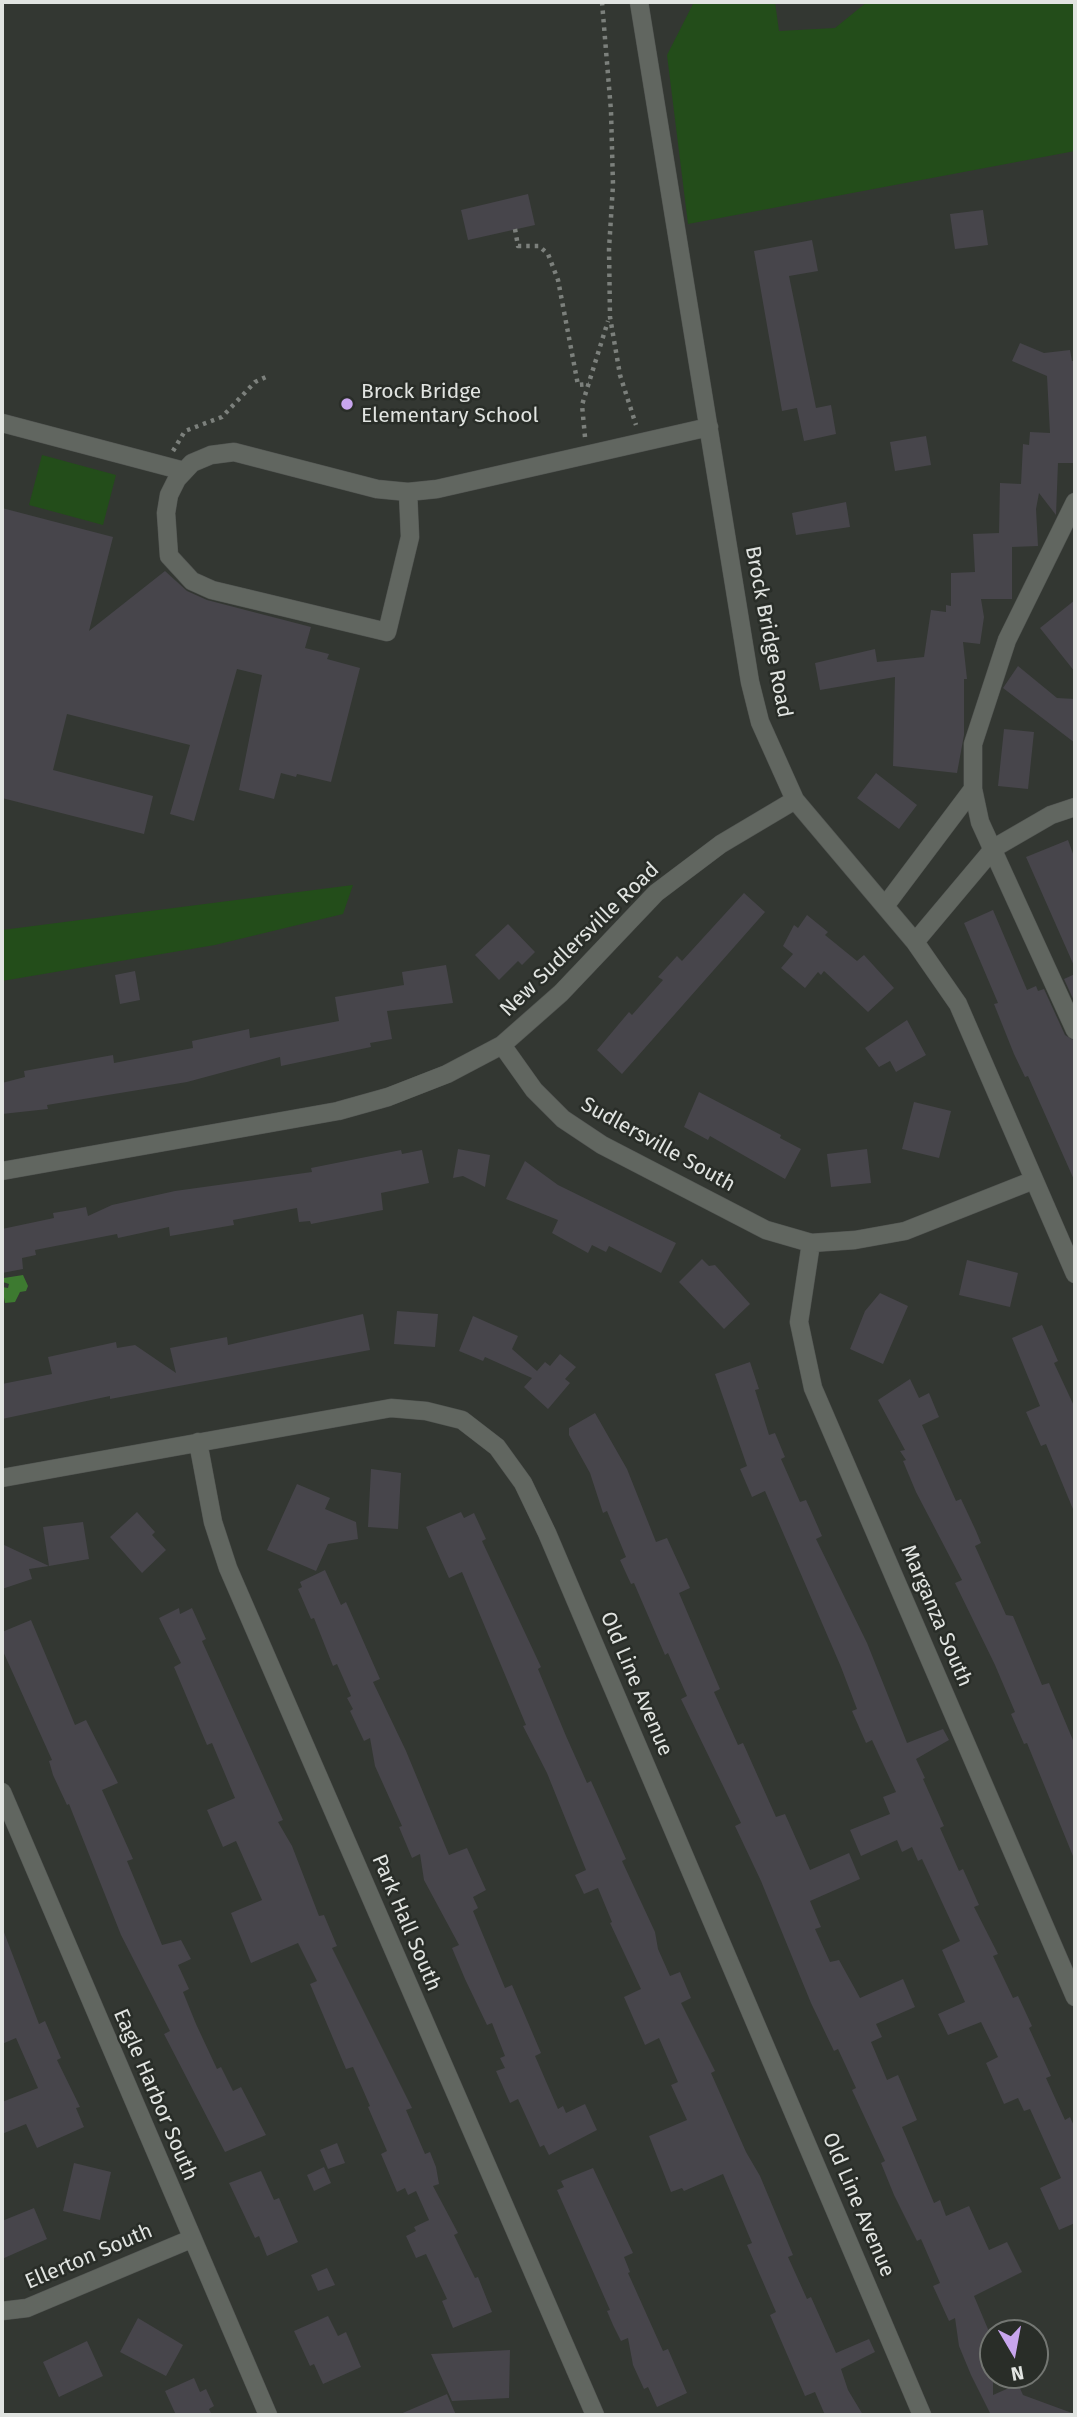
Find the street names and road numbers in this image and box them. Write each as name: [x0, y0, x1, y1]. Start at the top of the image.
street label: Brock Bridge Road: [739, 544, 797, 720]
street label: New Sudlersville Road: [495, 858, 665, 1022]
street label: Sudlersville South: [577, 1092, 739, 1198]
street label: Marganza South: [895, 1541, 977, 1691]
street label: Old Line Avenue: [594, 1608, 678, 1760]
street label: Park Hall South: [366, 1851, 446, 1995]
street label: Eagle Harbor South: [107, 2005, 203, 2185]
street label: Old Line Avenue: [816, 2129, 900, 2281]
street label: Ellerton South: [21, 2219, 157, 2295]

